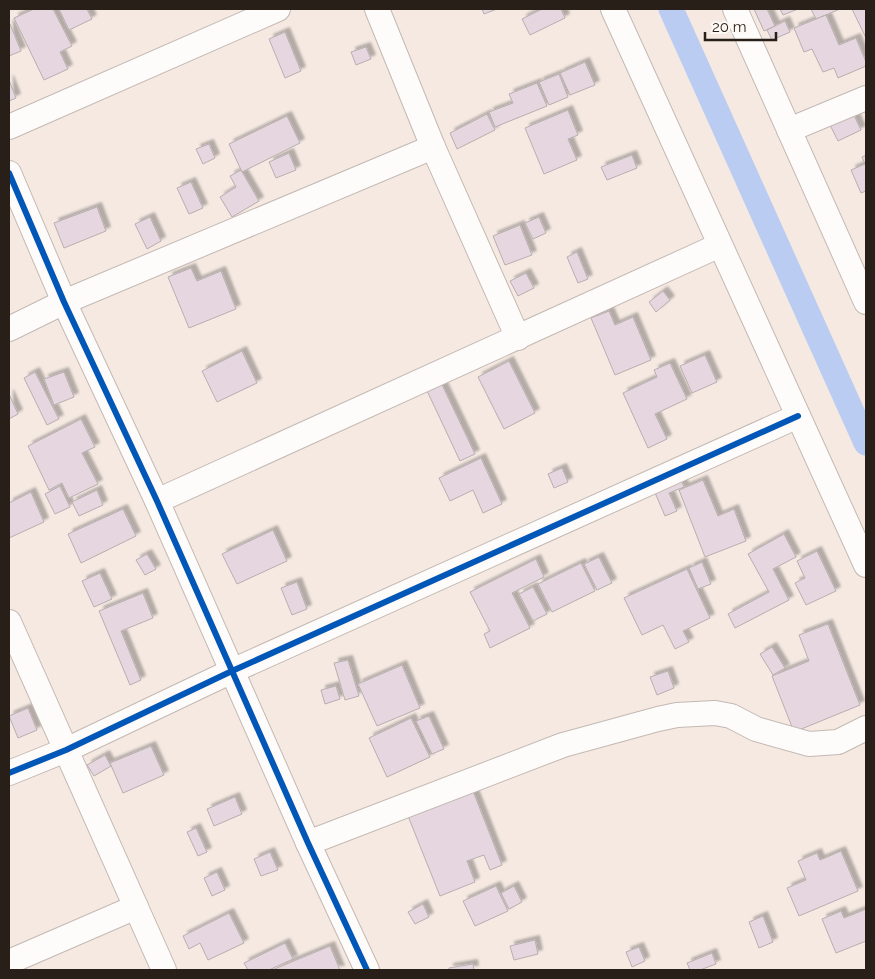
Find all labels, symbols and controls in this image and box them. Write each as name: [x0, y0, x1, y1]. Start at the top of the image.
scale bar: [705, 10, 776, 42]
text: 20 m: [712, 18, 747, 36]

